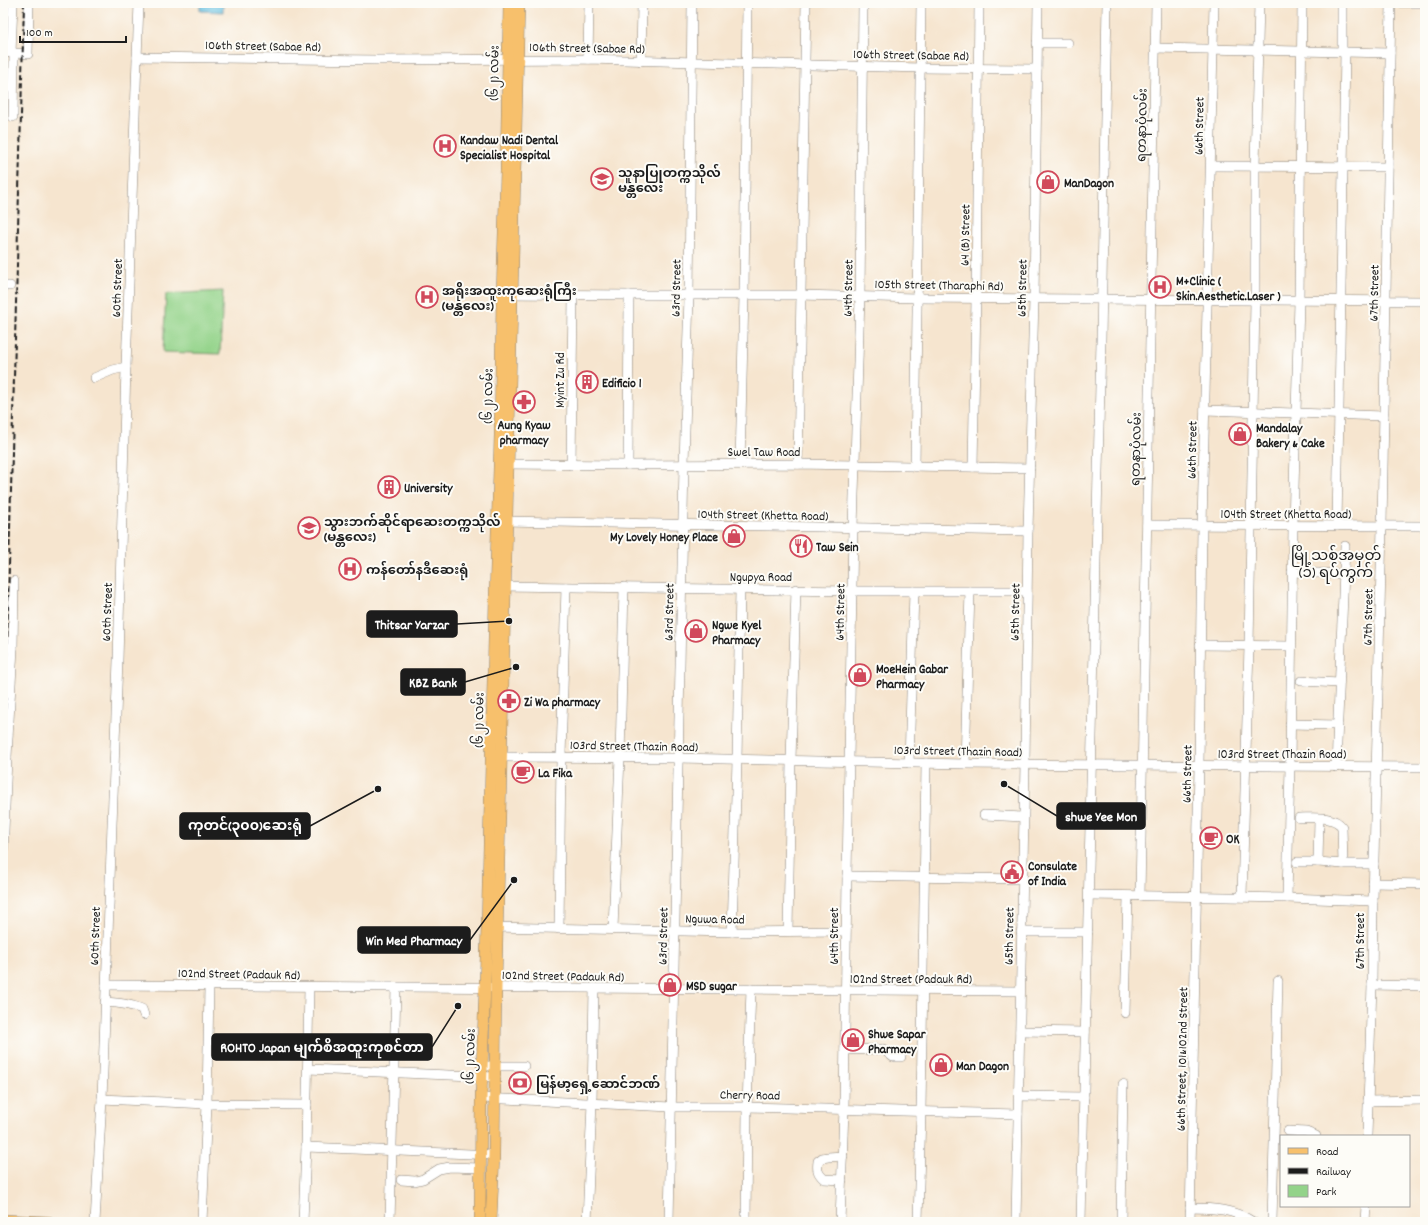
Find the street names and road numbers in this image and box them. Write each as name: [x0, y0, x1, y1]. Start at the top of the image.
street label: 106th Street (Sabae Rd): [205, 37, 321, 58]
street label: 106th Street (Sabae Rd): [529, 39, 645, 60]
street label: (၆၂) လမ်း: [485, 45, 505, 101]
street label: 106th Street (Sabae Rd): [853, 46, 969, 67]
street label: ရတနာပုံလမ်း: [1132, 88, 1154, 162]
street label: 66th Street: [1190, 97, 1211, 155]
street label: 64 (B) Street: [956, 204, 977, 266]
street label: 60th Street: [108, 258, 129, 318]
street label: 63rd Street: [667, 259, 688, 317]
street label: 64th Street: [840, 259, 859, 317]
street label: 65th Street: [1013, 259, 1034, 317]
street label: 67th Street: [1366, 264, 1385, 322]
street label: 105th Street (Tharaphi Rd): [874, 276, 1003, 297]
street label: Myint Zu Rd: [552, 352, 571, 408]
street label: (၆၂) လမ်း: [479, 368, 499, 424]
street label: ရတနာပုံလမ်း: [1126, 412, 1148, 486]
street label: 66th Street: [1183, 421, 1204, 479]
street label: Swel Taw Road: [728, 444, 800, 463]
street label: 104th Street (Khetta Road): [697, 506, 829, 527]
street label: 104th Street (Khetta Road): [1221, 506, 1351, 525]
street label: Ngupya Road: [730, 569, 792, 588]
street label: 60th Street: [98, 582, 119, 642]
street label: 63rd Street: [660, 583, 681, 641]
street label: 64th Street: [832, 583, 851, 641]
street label: 65th Street: [1006, 583, 1027, 641]
street label: 67th Street: [1360, 588, 1379, 646]
street label: (၆၂) လမ်း: [470, 692, 490, 748]
street label: 103rd Street (Thazin Road): [570, 737, 698, 758]
street label: 103rd Street (Thazin Road): [894, 742, 1022, 763]
street label: 66th Street: [1178, 745, 1199, 803]
street label: 103rd Street (Thazin Road): [1218, 746, 1346, 765]
street label: 60th Street: [86, 906, 107, 966]
street label: 63rd Street: [654, 907, 675, 965]
street label: 64th Street: [826, 907, 845, 965]
street label: 65th Street: [1000, 907, 1021, 965]
street label: Nguwa Road: [685, 910, 745, 931]
street label: 67th Street: [1352, 912, 1371, 969]
street label: 102nd Street (Padauk Rd): [178, 965, 300, 986]
street label: 102nd Street (Padauk Rd): [502, 967, 624, 988]
street label: 102nd Street (Padauk Rd): [850, 971, 972, 990]
street label: 66th Street, 101&102nd Street: [1173, 987, 1194, 1131]
street label: (၆၂) လမ်း: [460, 1028, 482, 1084]
street label: Cherry Road: [720, 1086, 780, 1107]

